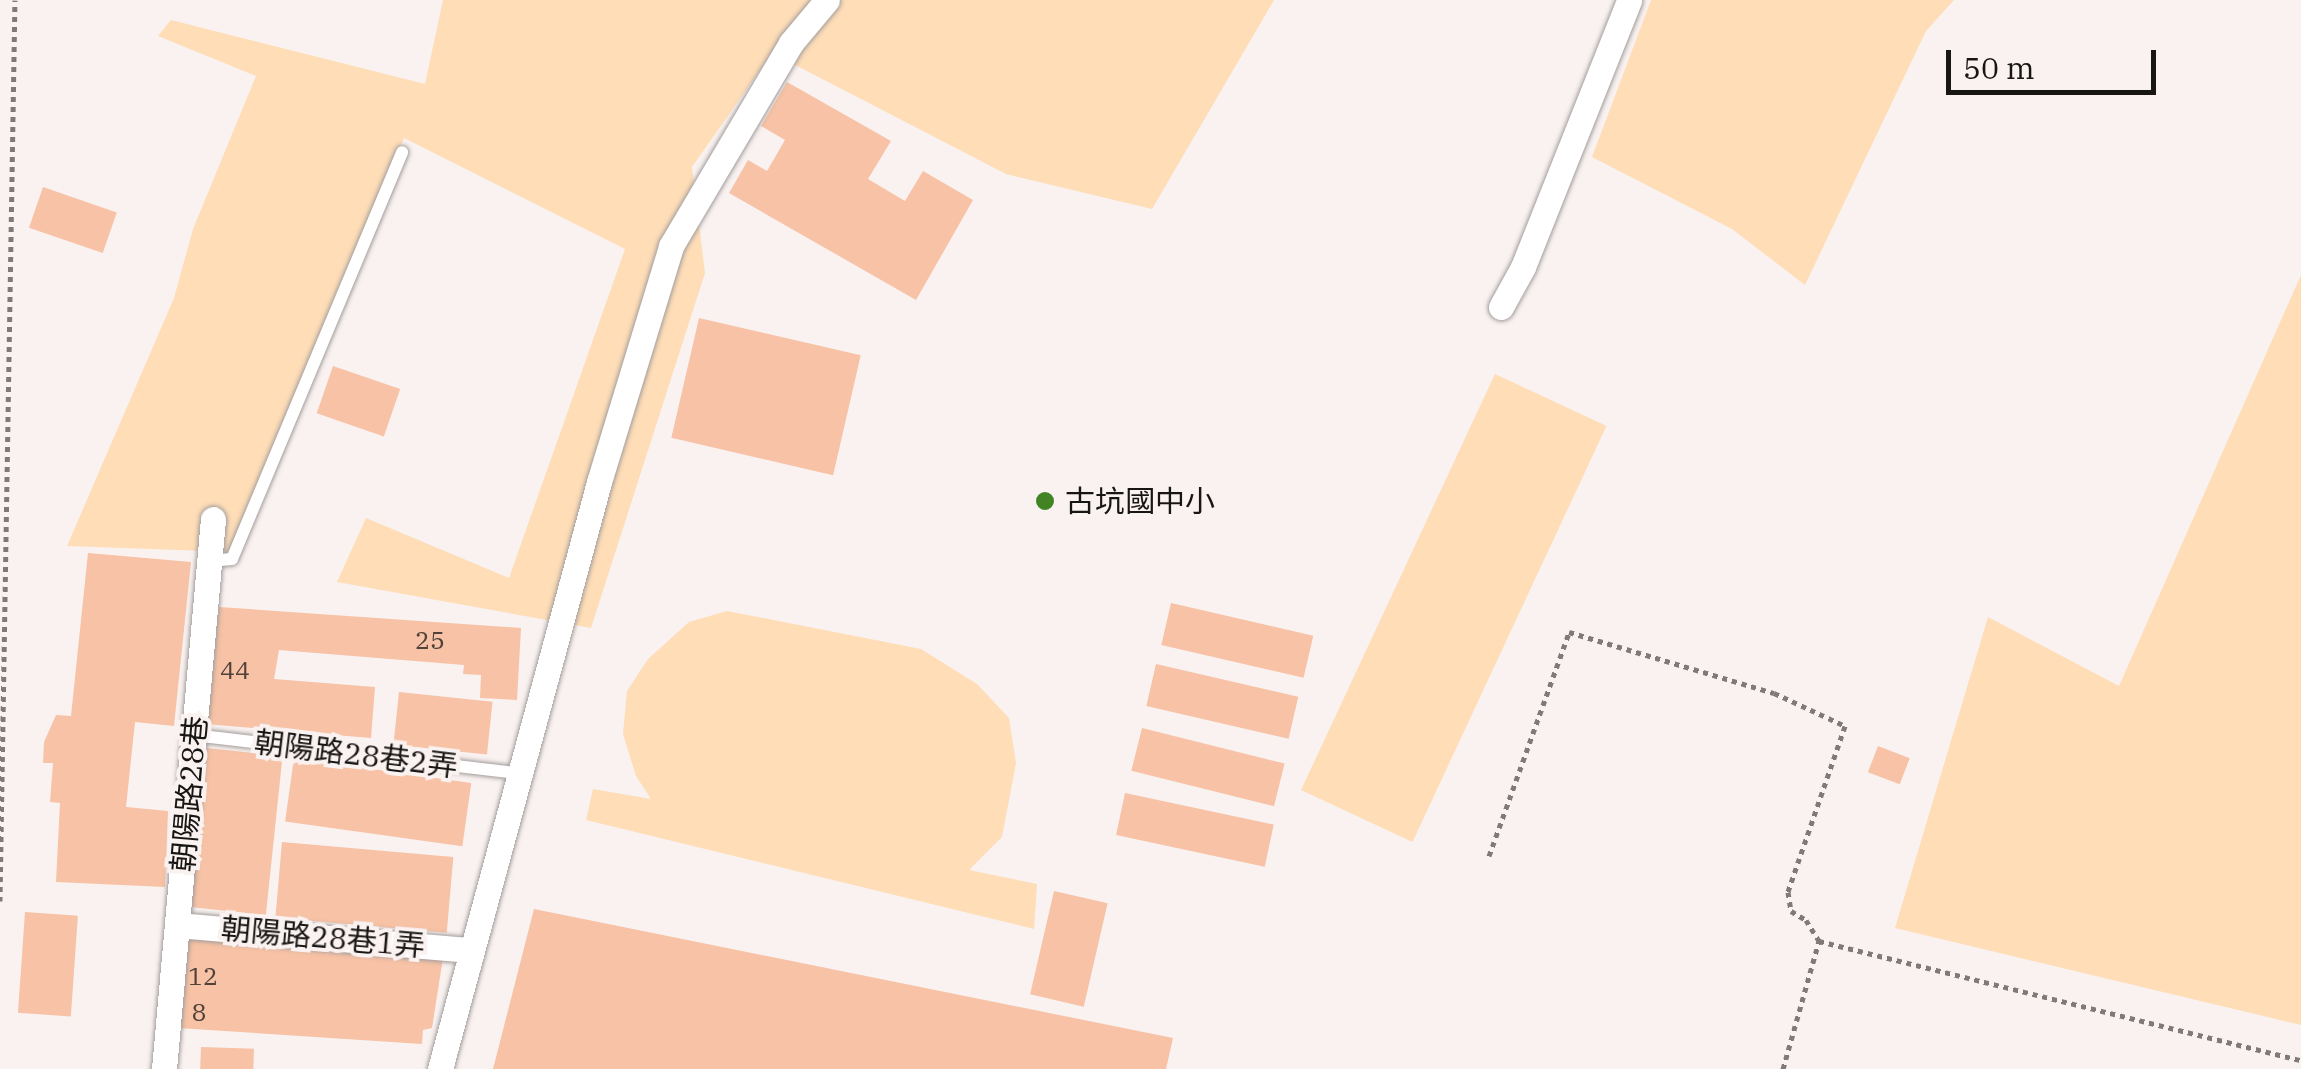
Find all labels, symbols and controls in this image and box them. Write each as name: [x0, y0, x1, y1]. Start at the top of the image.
scale bar: [1951, 30, 2161, 92]
text: 50 m: [1963, 48, 2035, 87]
place label: 古坑國中小: [1065, 483, 1215, 519]
marker: 古坑國中小: [1034, 490, 1056, 512]
house number: 25: [415, 625, 445, 655]
house number: 44: [220, 655, 250, 685]
street label: 朝陽路28巷: [164, 715, 214, 873]
street label: 朝陽路28巷2弄: [253, 724, 459, 784]
street label: 朝陽路28巷1弄: [220, 910, 426, 964]
house number: 12: [188, 961, 218, 991]
house number: 8: [192, 997, 206, 1027]

